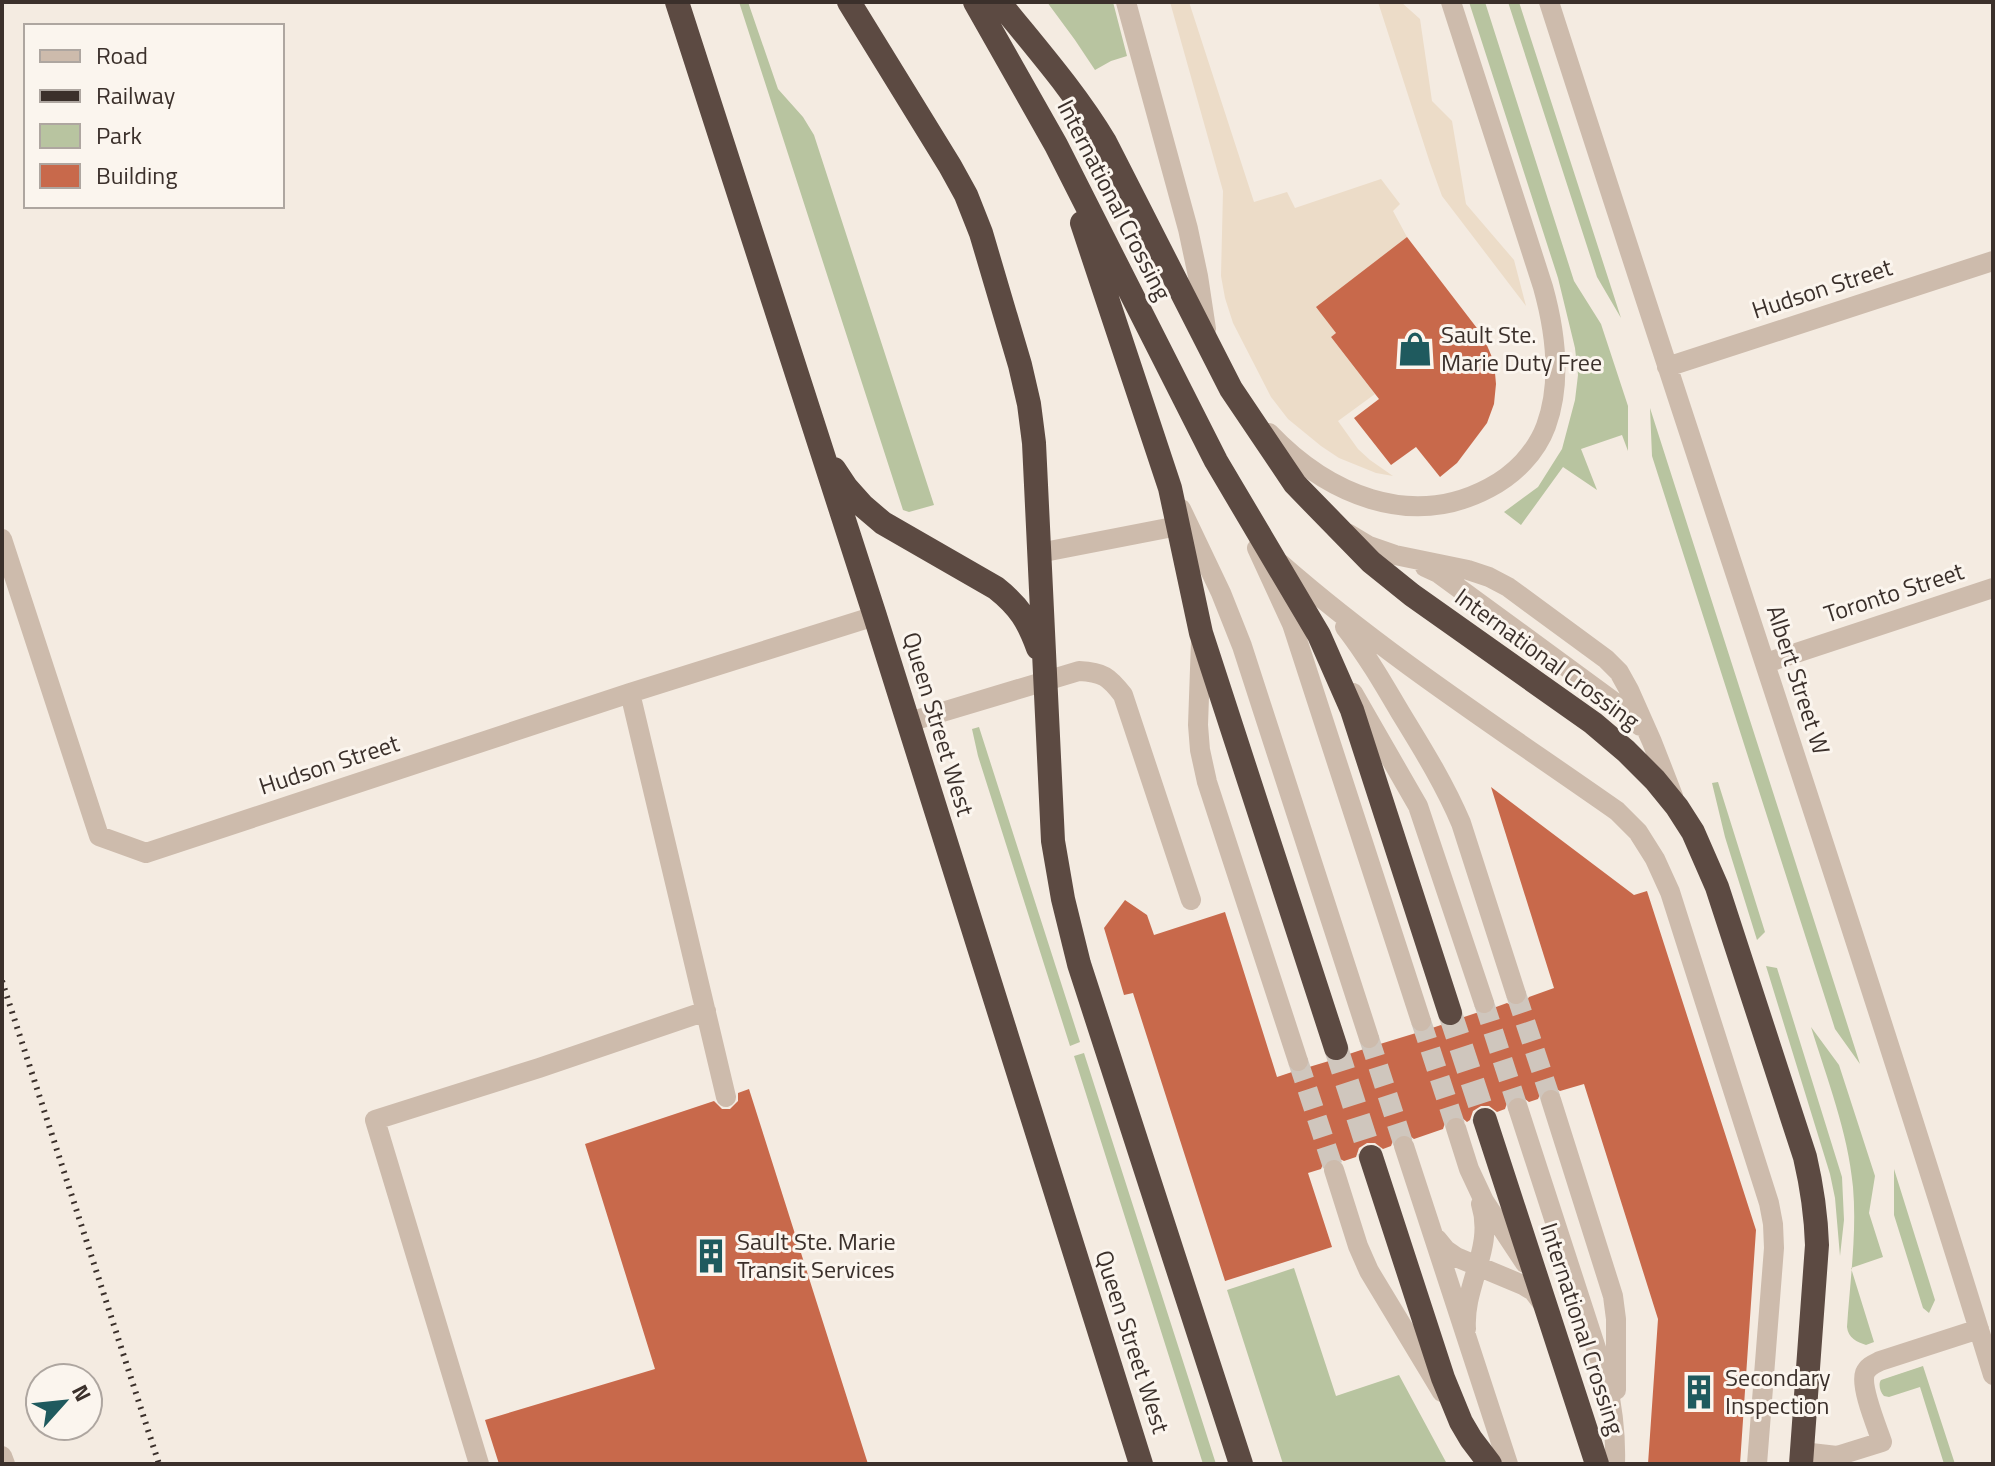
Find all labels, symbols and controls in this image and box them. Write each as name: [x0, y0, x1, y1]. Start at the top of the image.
legend: [24, 24, 284, 208]
text: Road: [96, 37, 148, 73]
text: Railway: [96, 77, 176, 113]
street label: International Crossing: [1049, 93, 1181, 306]
text: Park: [96, 117, 142, 153]
text: Building: [96, 157, 178, 193]
street label: Hudson Street: [1747, 248, 1897, 328]
place label: Sault Ste. Marie Duty Free: [1441, 316, 1602, 380]
shop icon: Sault Ste. Marie Duty Free: [1396, 330, 1434, 368]
street label: Toronto Street: [1819, 552, 1969, 632]
street label: International Crossing: [1448, 579, 1648, 738]
street label: Albert Street W: [1758, 600, 1840, 759]
street label: Queen Street West: [894, 627, 984, 821]
street label: Hudson Street: [254, 724, 404, 804]
street label: International Crossing: [1532, 1218, 1634, 1439]
place label: Sault Ste. Marie Transit Services: [737, 1223, 896, 1287]
building icon: Sault Ste. Marie Transit Services: [692, 1237, 730, 1275]
street label: Queen Street West: [1086, 1245, 1180, 1438]
place label: Secondary Inspection: [1725, 1359, 1831, 1423]
north arrow: [24, 1362, 104, 1442]
building icon: Secondary Inspection: [1680, 1373, 1718, 1411]
text: N: [63, 1378, 100, 1407]

